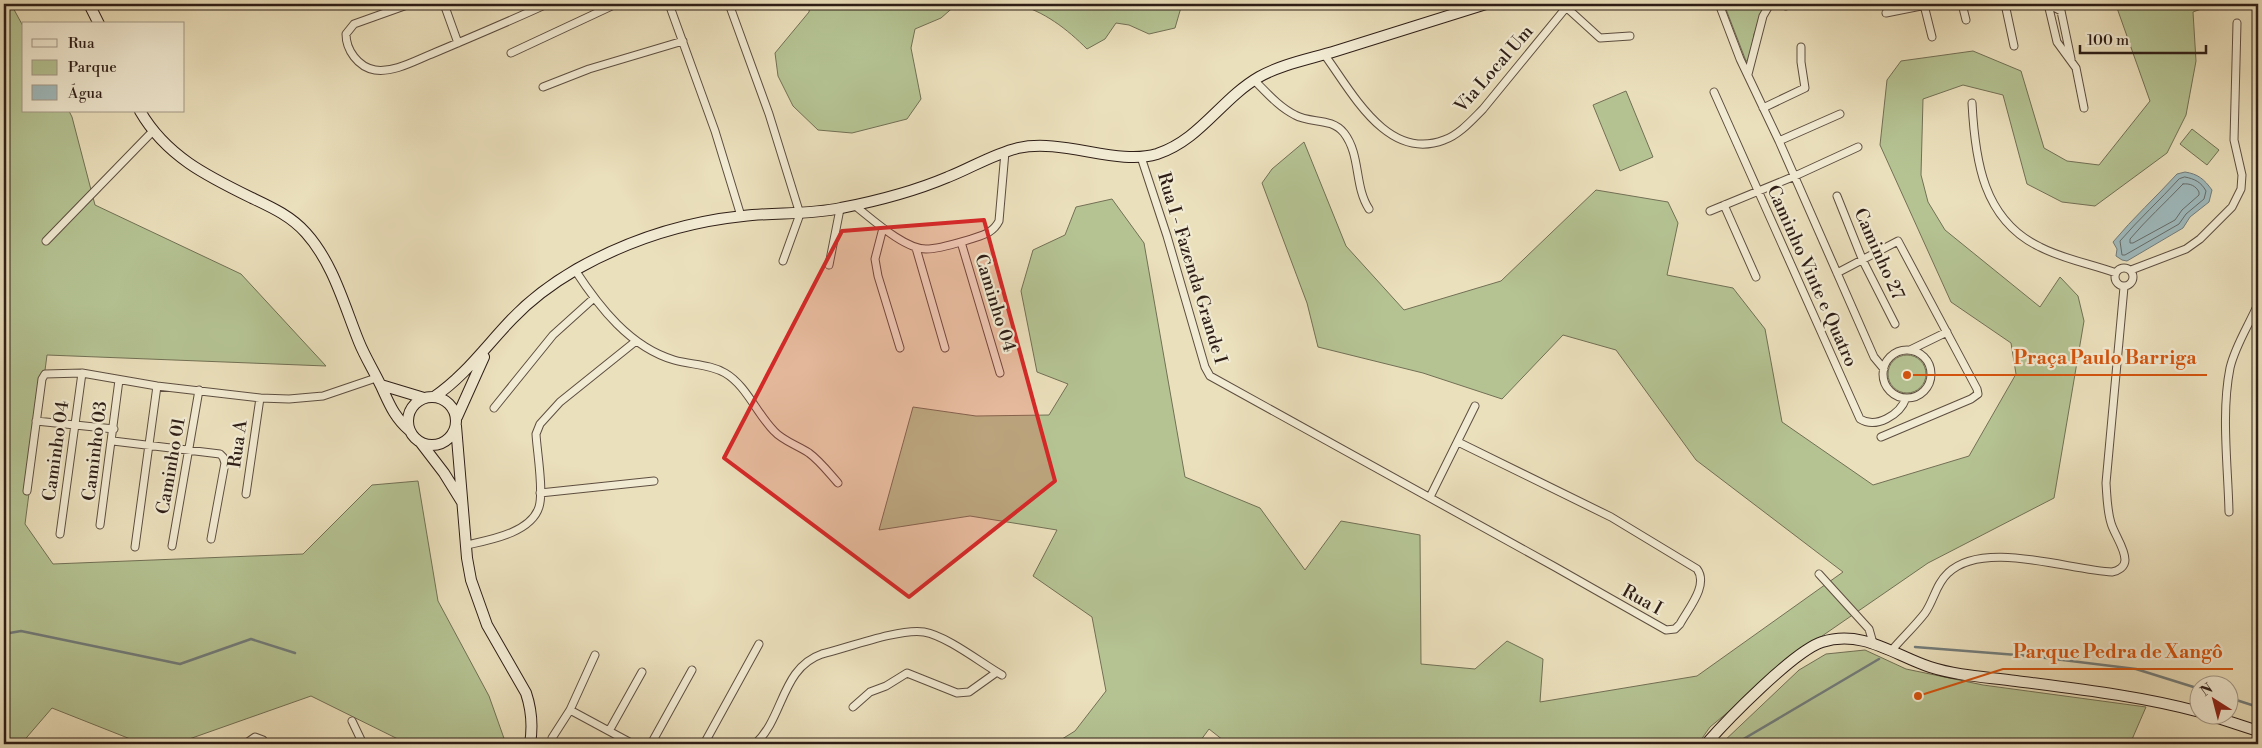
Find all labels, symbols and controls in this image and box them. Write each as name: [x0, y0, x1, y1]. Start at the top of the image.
street label: Via Local Um: [1449, 20, 1538, 118]
legend: [22, 22, 185, 112]
scale bar: [2080, 22, 2206, 54]
text: 100 m: [2087, 31, 2129, 50]
text: Rua: [68, 34, 95, 53]
text: Parque: [68, 58, 117, 77]
text: Água: [67, 83, 103, 103]
street label: Rua I - Fazenda Grande I: [1152, 170, 1232, 367]
street label: Caminho Vinte e Quatro: [1762, 182, 1862, 370]
street label: Caminho 27: [1849, 205, 1909, 303]
street label: Caminho 04: [969, 251, 1021, 355]
callout: Praça Paulo Barriga: [2004, 341, 2207, 375]
text: Praça Paulo Barriga: [2013, 346, 2197, 370]
street label: Caminho 04: [38, 399, 74, 503]
street label: Caminho 03: [77, 400, 113, 502]
street label: Caminho 01: [151, 416, 191, 516]
street label: Rua A: [223, 418, 253, 469]
street label: Rua I: [1618, 580, 1666, 620]
callout: Parque Pedra de Xangô: [2003, 635, 2233, 669]
text: Parque Pedra de Xangô: [2013, 640, 2223, 664]
north arrow: [2190, 676, 2240, 726]
text: N: [2197, 680, 2217, 701]

